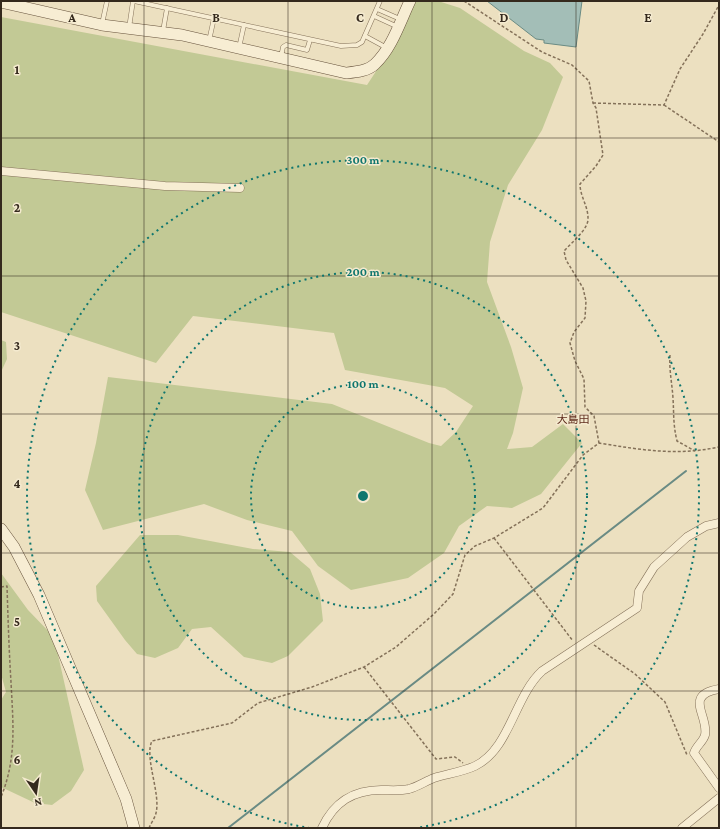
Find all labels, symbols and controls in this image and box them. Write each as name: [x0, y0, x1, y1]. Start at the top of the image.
text: A: [67, 10, 76, 25]
text: B: [212, 10, 220, 25]
text: C: [356, 10, 364, 25]
text: D: [500, 10, 509, 25]
text: E: [644, 10, 652, 25]
text: 1: [15, 62, 20, 77]
text: 300 m: [347, 153, 380, 167]
text: 2: [14, 200, 21, 215]
text: 200 m: [346, 265, 380, 279]
text: 3: [14, 338, 20, 353]
text: 100 m: [347, 377, 380, 391]
district label: 大島田: [557, 413, 590, 425]
text: 4: [13, 476, 21, 491]
centre of rings: [356, 489, 370, 503]
text: 5: [14, 614, 20, 629]
text: 6: [13, 752, 21, 767]
north arrow: [16, 773, 56, 813]
text: N: [33, 796, 43, 810]

